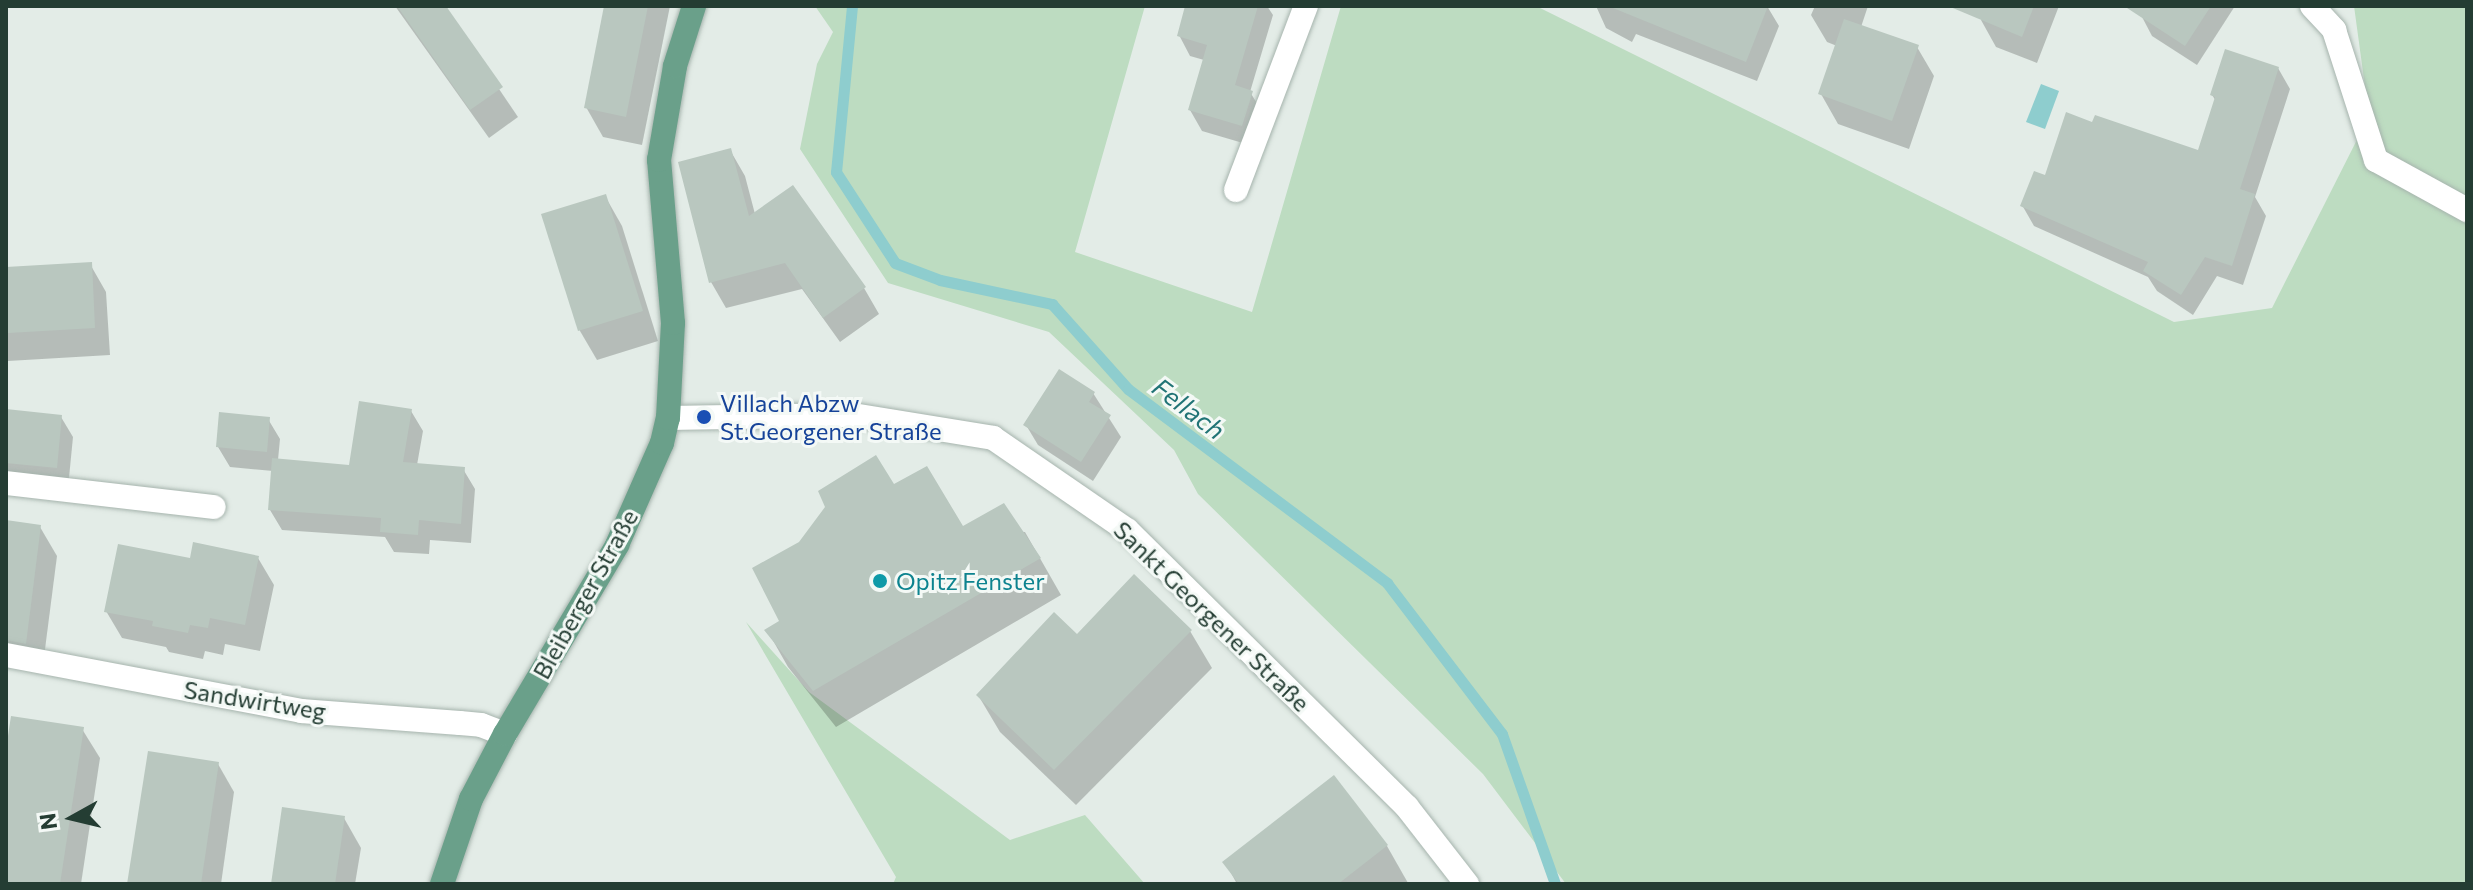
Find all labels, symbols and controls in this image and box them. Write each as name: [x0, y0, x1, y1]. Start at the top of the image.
water label: Fellach: [1147, 371, 1231, 445]
place label: Villach Abzw St.Georgener Straße: [720, 389, 942, 445]
marker: Villach Abzw St.Georgener Straße: [695, 408, 713, 426]
street label: Bleiberger Straße: [527, 504, 643, 684]
street label: Sankt Georgener Straße: [1108, 515, 1316, 717]
place label: Opitz Fenster: [896, 567, 1045, 595]
marker: Opitz Fenster: [871, 572, 889, 590]
street label: Sandwirtweg: [182, 675, 328, 725]
north arrow: [32, 778, 112, 858]
text: N: [33, 811, 62, 831]

